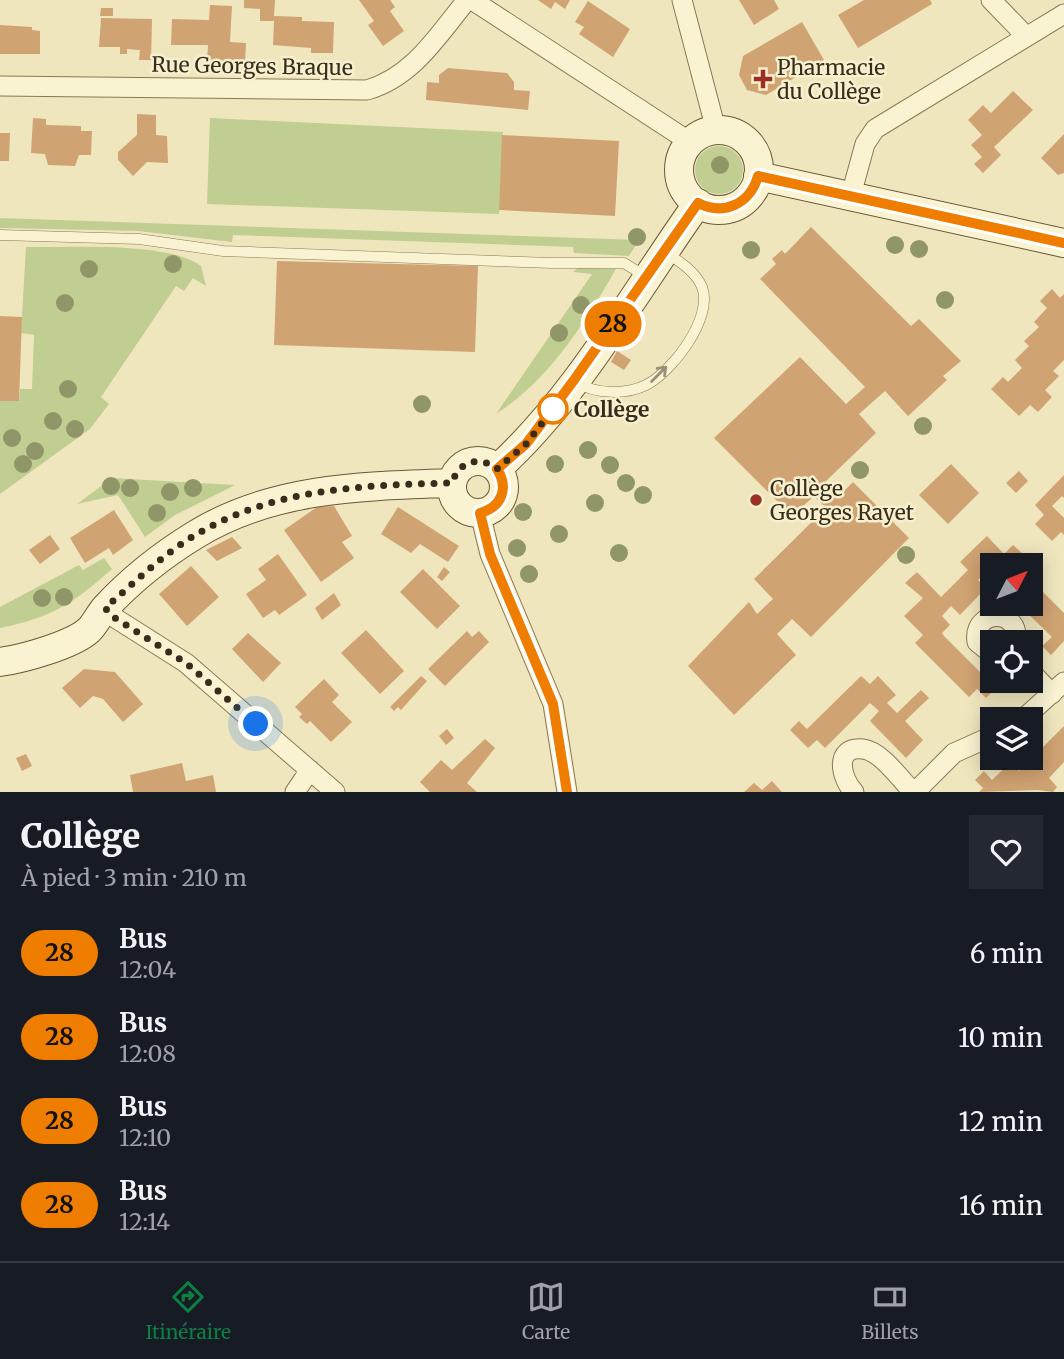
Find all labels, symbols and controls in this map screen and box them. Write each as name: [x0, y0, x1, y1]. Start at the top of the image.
street label: Rue Georges Braque: [151, 51, 353, 81]
place label: Pharmacie du Collège: [777, 54, 885, 105]
marker: Pharmacie du Collège: [755, 71, 771, 87]
line badge: 28: [582, 301, 644, 347]
text: 28: [599, 308, 627, 339]
one-way arrow: [650, 365, 667, 382]
marker: Collège: [538, 394, 568, 424]
place label: Collège: [574, 396, 649, 423]
place label: Collège Georges Rayet: [770, 475, 914, 526]
marker: Collège Georges Rayet: [748, 492, 764, 508]
north arrow: [980, 553, 1043, 616]
map controls: [980, 553, 1043, 770]
button: locate: [980, 630, 1043, 693]
your location: [238, 706, 273, 741]
button: layers: [980, 707, 1043, 770]
button: heart: [969, 815, 1043, 889]
text: Collège: [21, 816, 140, 857]
text: À pied · 3 min · 210 m: [21, 863, 247, 892]
text: Bus: [119, 922, 167, 955]
text: 28: [45, 937, 74, 968]
text: 6 min: [970, 937, 1043, 970]
text: 12:04: [119, 955, 176, 984]
text: Bus: [119, 1006, 167, 1039]
text: 28: [45, 1021, 74, 1052]
text: 10 min: [958, 1021, 1043, 1054]
text: 12:08: [119, 1039, 176, 1068]
text: Bus: [119, 1090, 167, 1123]
text: 28: [45, 1105, 74, 1136]
text: 12 min: [959, 1105, 1043, 1138]
text: 12:10: [119, 1123, 171, 1152]
text: Bus: [119, 1174, 167, 1207]
text: 28: [45, 1189, 74, 1220]
text: 16 min: [959, 1189, 1043, 1222]
text: 12:14: [119, 1207, 170, 1236]
tab: Itinéraire: [145, 1278, 231, 1344]
tab: Carte: [522, 1278, 570, 1344]
tab: Billets: [861, 1278, 918, 1344]

